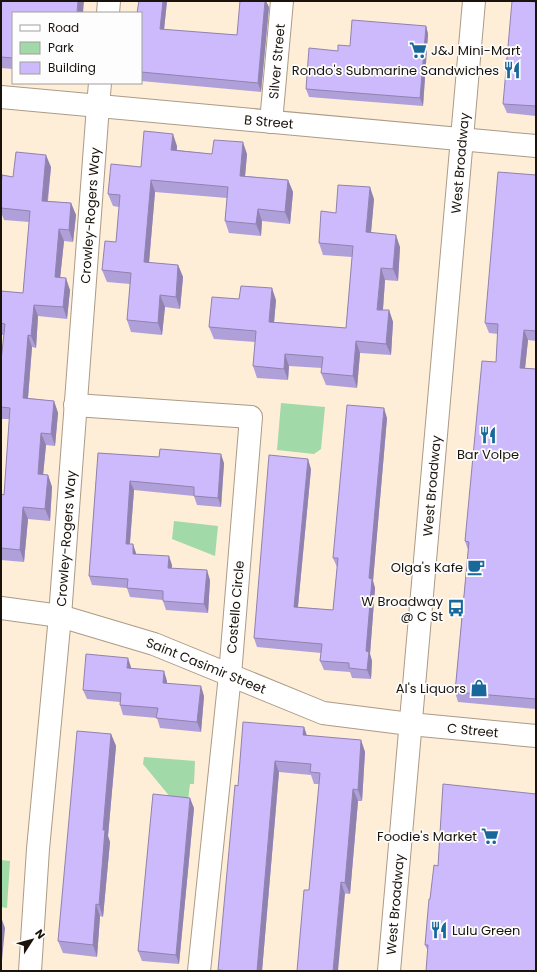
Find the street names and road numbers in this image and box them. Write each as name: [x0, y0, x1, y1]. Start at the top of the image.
street label: Silver Street: [264, 22, 290, 100]
street label: B Street: [243, 110, 295, 134]
street label: West Broadway: [446, 111, 474, 214]
street label: Crowley-Rogers Way: [76, 146, 105, 284]
street label: West Broadway: [418, 434, 446, 537]
street label: Crowley-Rogers Way: [52, 469, 81, 607]
street label: Costello Circle: [222, 560, 249, 654]
street label: Saint Casimir Street: [144, 633, 269, 699]
street label: C Street: [446, 719, 500, 742]
street label: West Broadway: [381, 852, 409, 956]

